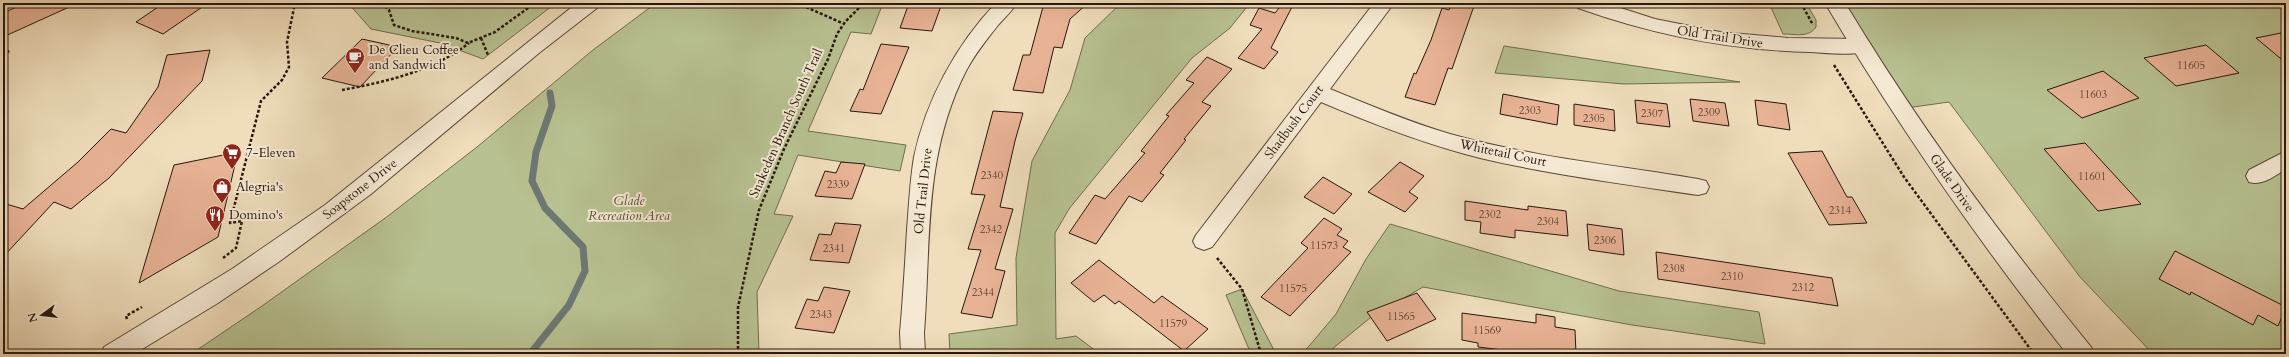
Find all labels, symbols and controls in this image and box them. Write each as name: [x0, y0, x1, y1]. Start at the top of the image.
street label: Old Trail Drive: [1676, 21, 1764, 53]
place label: De Clieu Coffee and Sandwich: [369, 41, 459, 74]
street label: Snakeden Branch South Trail: [745, 45, 827, 200]
cafe icon: De Clieu Coffee and Sandwich: [344, 46, 366, 74]
house number: 11605: [2177, 58, 2205, 73]
street label: Shadbush Court: [1260, 81, 1328, 163]
house number: 11603: [2079, 87, 2107, 102]
house number: 2303: [1519, 103, 1542, 118]
house number: 2309: [1698, 105, 1721, 120]
house number: 2307: [1641, 106, 1664, 121]
house number: 2305: [1583, 111, 1605, 126]
street label: Whitetail Court: [1457, 135, 1548, 171]
supermarket icon: 7-Eleven: [221, 142, 243, 170]
place label: 7-Eleven: [246, 144, 296, 162]
street label: Old Trail Drive: [910, 147, 936, 235]
street label: Glade Drive: [1925, 150, 1979, 216]
street label: Soapstone Drive: [319, 154, 401, 224]
house number: 2340: [981, 168, 1004, 183]
house number: 11601: [2078, 169, 2106, 184]
shop icon: Alegria's: [211, 176, 233, 204]
house number: 2339: [827, 177, 850, 192]
place label: Alegria's: [236, 178, 283, 196]
park label: Glade Recreation Area: [588, 192, 670, 225]
house number: 2314: [1829, 203, 1852, 218]
restaurant icon: Domino's: [204, 204, 226, 232]
place label: Domino's: [229, 206, 283, 224]
house number: 2302: [1479, 207, 1502, 222]
house number: 2304: [1537, 214, 1560, 229]
house number: 2342: [980, 222, 1003, 237]
house number: 2306: [1594, 233, 1617, 248]
house number: 11573: [1310, 238, 1338, 253]
house number: 2341: [823, 241, 845, 256]
house number: 2308: [1663, 261, 1685, 276]
house number: 2310: [1721, 269, 1744, 284]
house number: 2312: [1792, 280, 1815, 295]
house number: 11575: [1279, 281, 1307, 296]
house number: 2344: [972, 285, 995, 300]
north arrow: [22, 295, 62, 335]
house number: 2343: [810, 307, 833, 322]
house number: 11565: [1387, 309, 1415, 324]
text: N: [24, 310, 41, 324]
house number: 11579: [1159, 316, 1187, 331]
house number: 11569: [1473, 323, 1501, 338]

